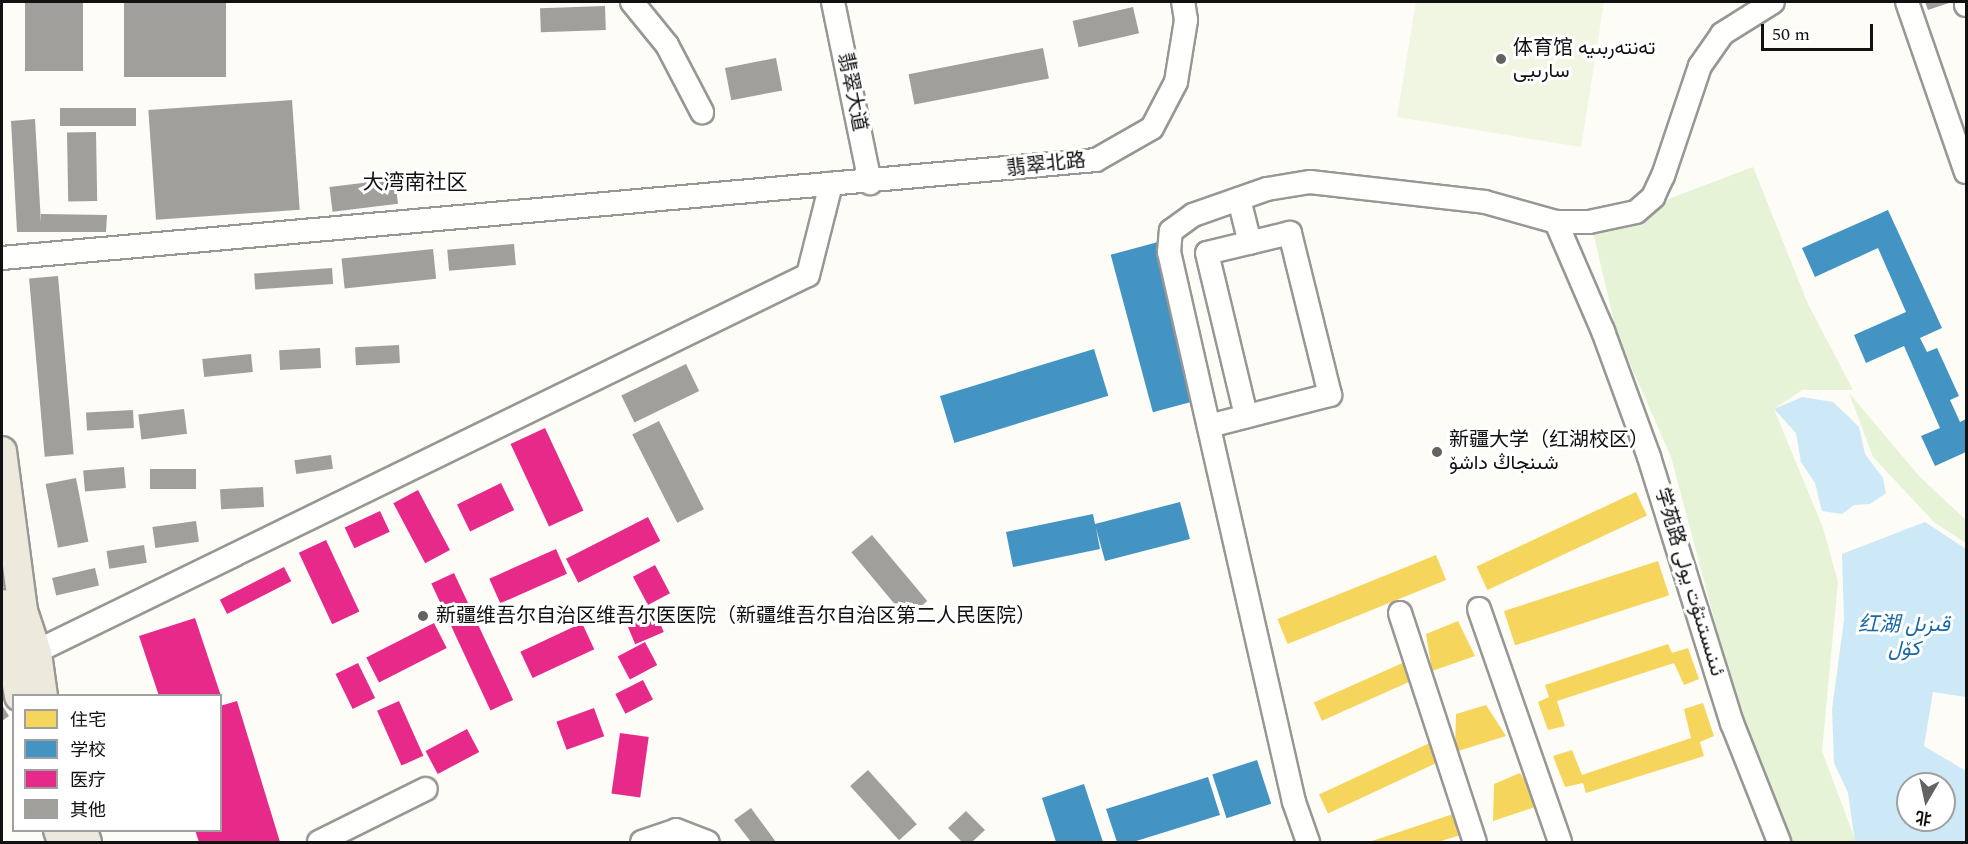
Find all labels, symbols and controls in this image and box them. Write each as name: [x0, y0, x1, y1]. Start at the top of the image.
scale bar: [1764, 12, 1876, 50]
text: 50 m: [1772, 21, 1810, 48]
place label: 体育馆 تەنتەربىيە سارىيى: [1513, 36, 1655, 83]
street label: 翡翠大道: [833, 50, 871, 134]
marker: 体育馆 تەنتەربىيە سارىيى: [1494, 52, 1508, 66]
street label: 翡翠北路: [1005, 149, 1087, 181]
district label: 大湾南社区: [363, 170, 467, 196]
place label: 新疆大学（红湖校区） شىنجاڭ داشۆ: [1449, 428, 1649, 475]
marker: 新疆大学（红湖校区） شىنجاڭ داشۆ: [1430, 445, 1444, 459]
street label: 学苑路 ئىنىستىتۇت يولى: [1649, 485, 1729, 679]
place label: 新疆维吾尔自治区维吾尔医医院（新疆维吾尔自治区第二人民医院）: [436, 604, 1036, 628]
marker: 新疆维吾尔自治区维吾尔医医院（新疆维吾尔自治区第二人民医院）: [414, 607, 432, 625]
water label: 红湖 قىزىل كۆل: [1858, 612, 1950, 662]
legend: [12, 694, 222, 832]
text: 住宅: [70, 707, 106, 734]
text: 学校: [70, 737, 106, 764]
text: 医疗: [70, 767, 106, 794]
north arrow: [1896, 772, 1956, 832]
text: 其他: [70, 797, 106, 824]
text: 北: [1914, 805, 1933, 831]

